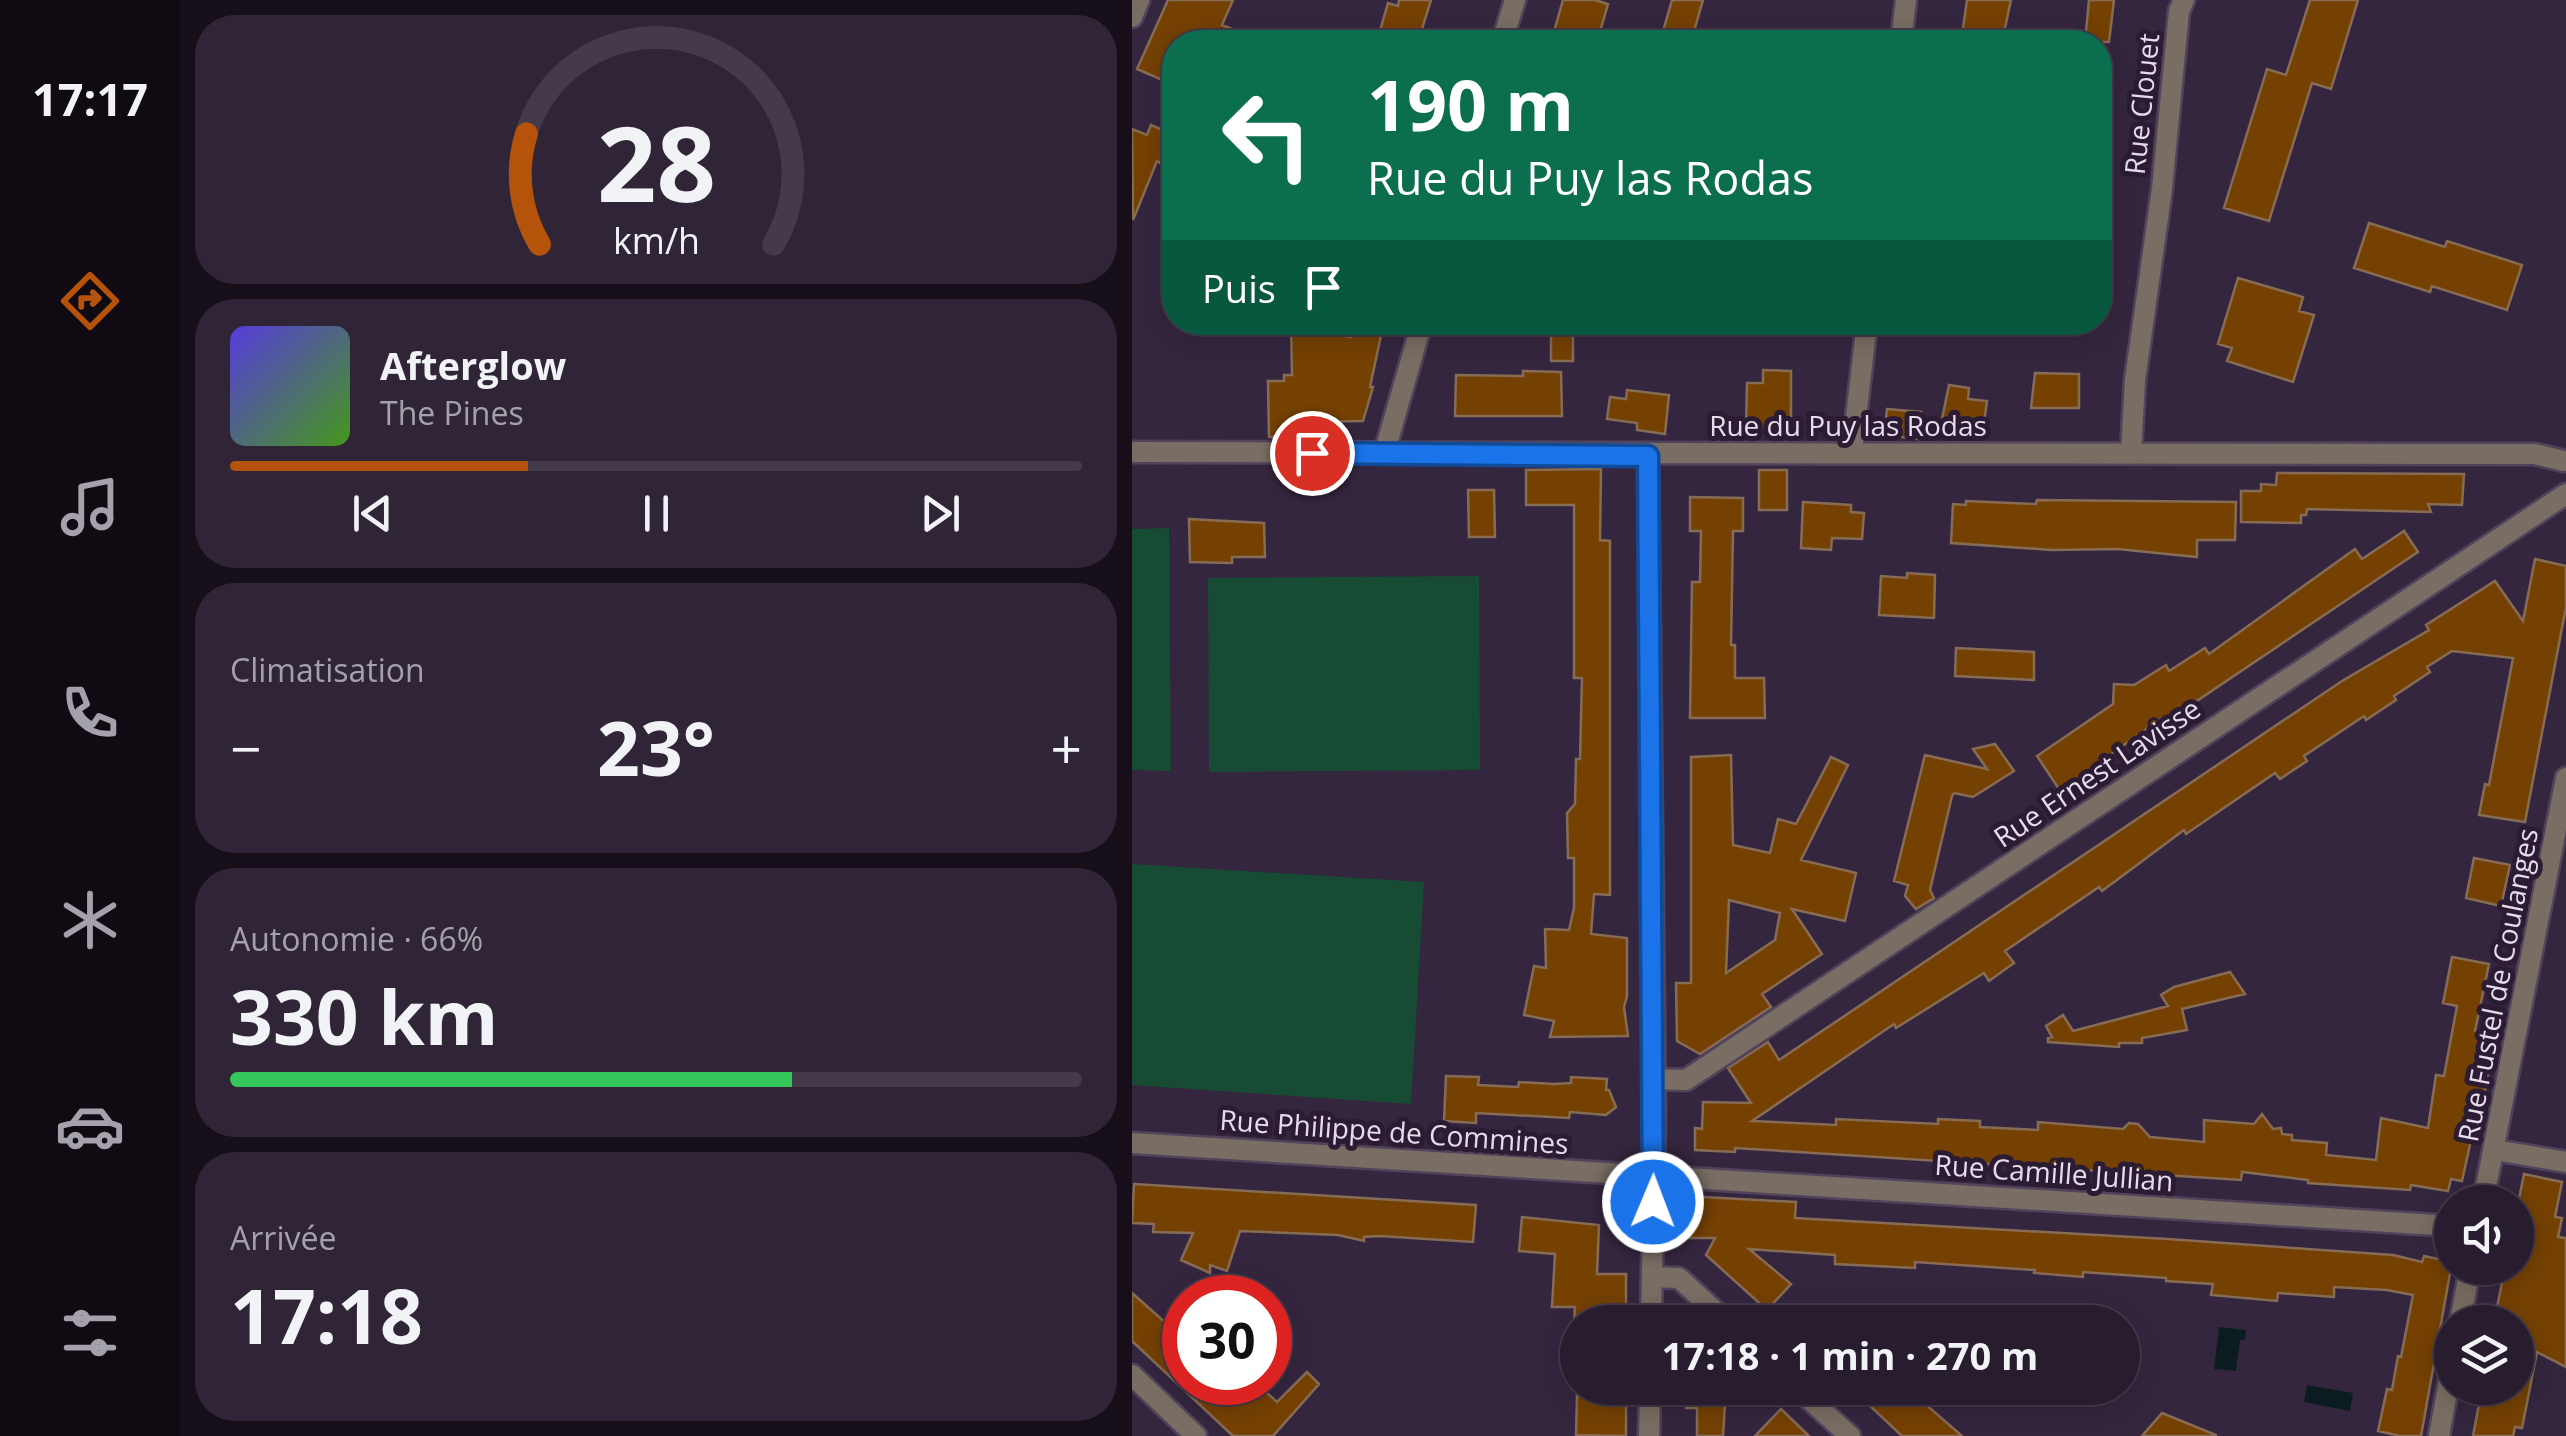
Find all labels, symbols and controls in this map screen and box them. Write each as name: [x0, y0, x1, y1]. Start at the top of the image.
street label: Rue Clouet: [2115, 31, 2167, 176]
text: 190 m: [1367, 56, 1574, 152]
text: 17:17: [32, 68, 148, 129]
icon: left: [1202, 70, 1332, 200]
text: 28: [597, 91, 715, 232]
text: Rue du Puy las Rodas: [1367, 147, 1813, 208]
text: km/h: [613, 216, 699, 264]
icon: arrive: [1296, 260, 1351, 315]
text: Puis: [1202, 262, 1276, 314]
icon: directions: [55, 266, 125, 336]
text: Afterglow: [380, 339, 566, 391]
text: The Pines: [380, 391, 524, 434]
street label: Rue du Puy las Rodas: [1709, 406, 1987, 444]
pin: [1270, 411, 1355, 496]
icon: arrive: [1285, 426, 1340, 481]
icon: music: [55, 472, 125, 542]
icon: previous: [345, 486, 400, 541]
icon: pause: [629, 486, 684, 541]
icon: next: [913, 486, 968, 541]
text: Climatisation: [230, 648, 425, 691]
icon: phone: [55, 678, 125, 748]
street label: Rue Ernest Lavisse: [1986, 689, 2207, 855]
text: 23°: [597, 696, 715, 798]
text: −: [230, 710, 261, 785]
text: +: [1051, 710, 1082, 785]
street label: Rue Fustel de Coulanges: [2448, 825, 2546, 1145]
icon: climate: [55, 885, 125, 955]
text: Autonomie · 66%: [230, 917, 483, 960]
text: 330 km: [230, 965, 498, 1067]
icon: car: [55, 1091, 125, 1161]
street label: Rue Philippe de Commines: [1218, 1100, 1570, 1162]
street label: Rue Camille Jullian: [1933, 1145, 2175, 1199]
position arrow: [1601, 1150, 1705, 1254]
map controls: [2434, 1185, 2534, 1405]
button: sound: [2434, 1185, 2534, 1285]
text: Arrivée: [230, 1216, 336, 1259]
text: 17:18: [230, 1264, 423, 1366]
speed limit sign: 30: [1162, 1275, 1292, 1405]
icon: filters: [55, 1298, 125, 1368]
button: layers: [2434, 1305, 2534, 1405]
text: 17:18 · 1 min · 270 m: [1662, 1329, 2038, 1381]

